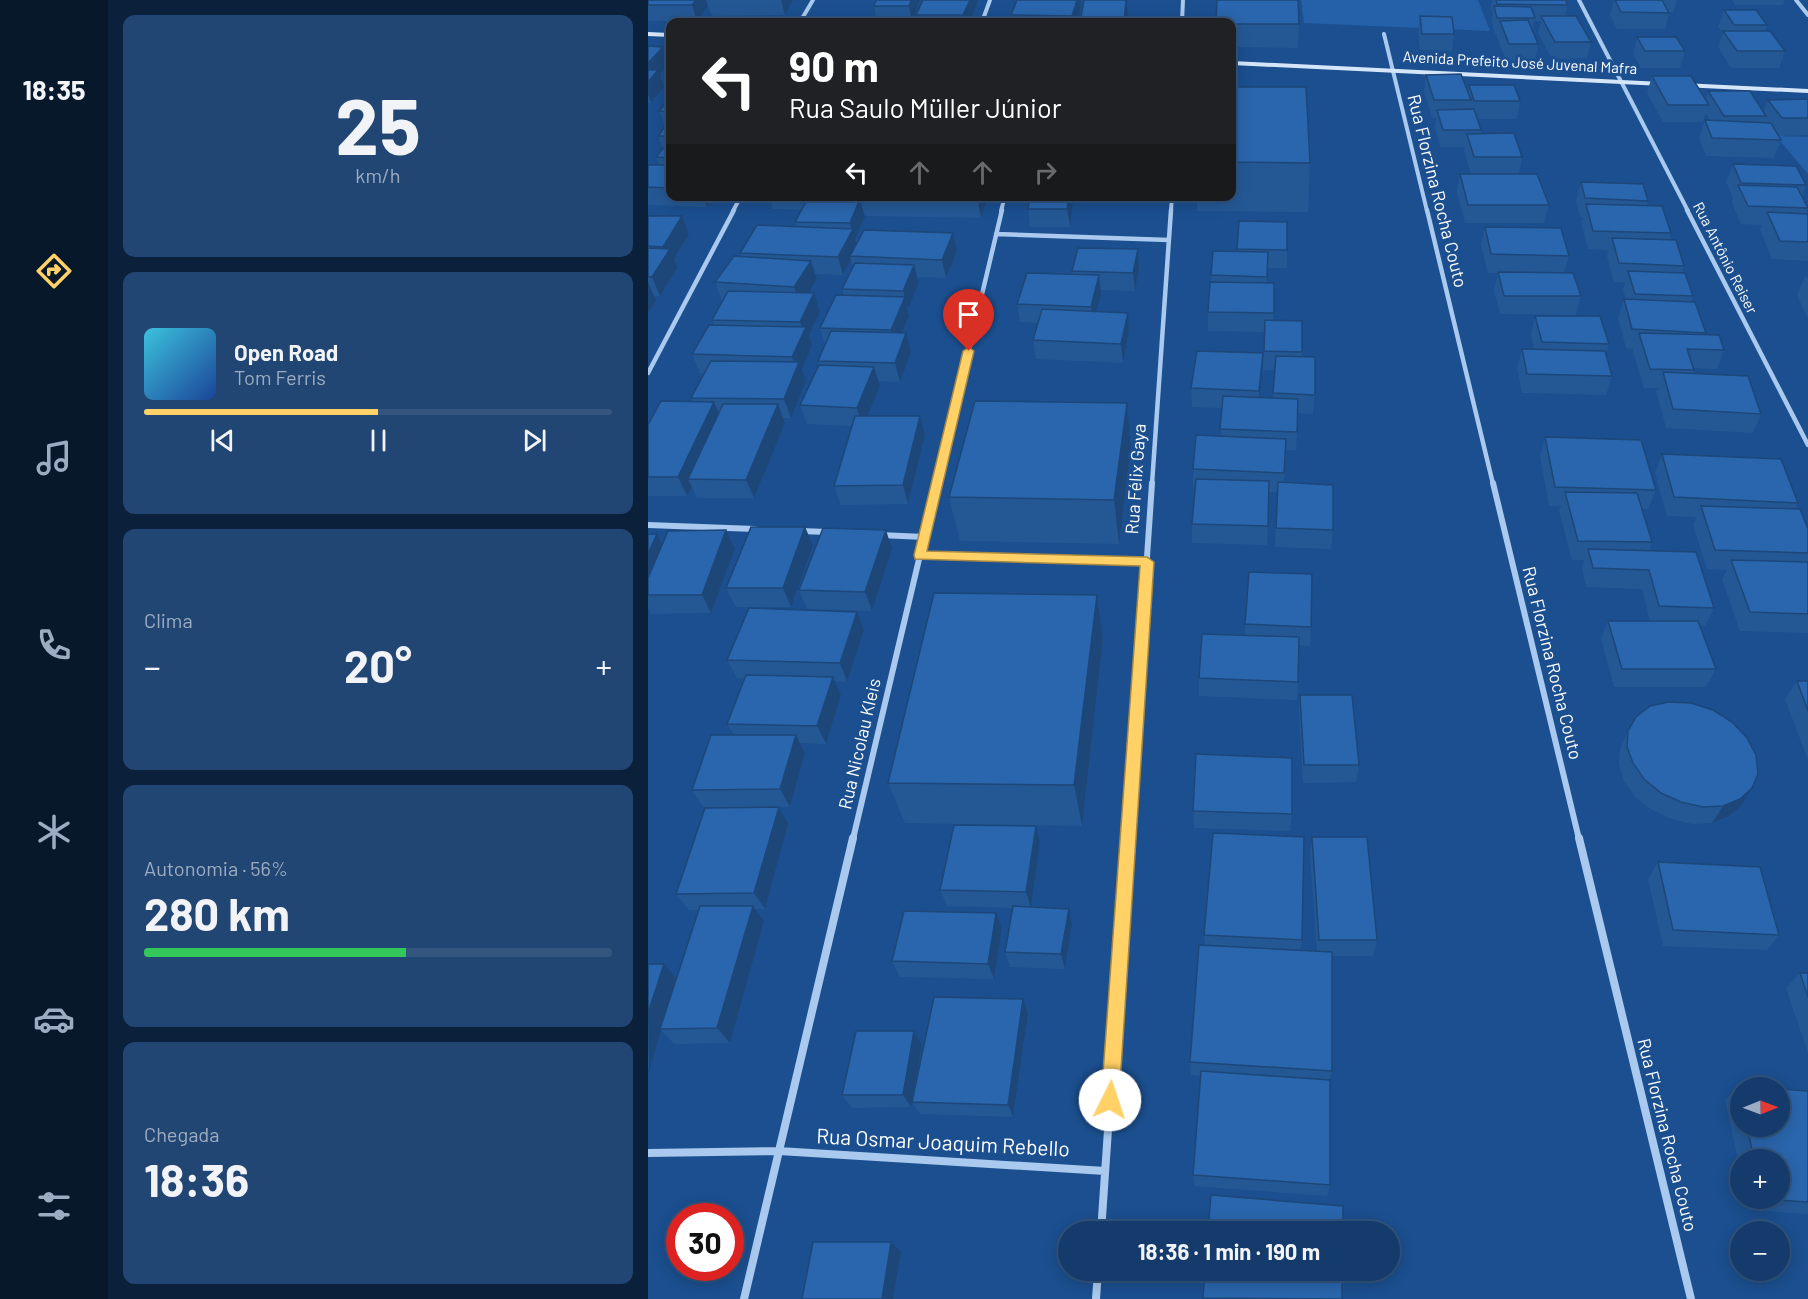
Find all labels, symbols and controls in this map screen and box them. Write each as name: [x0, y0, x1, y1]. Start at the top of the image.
text: 90 m: [789, 40, 879, 90]
icon: left: [690, 42, 768, 120]
street label: Avenida Prefeito José Juvenal Mafra: [1402, 47, 1638, 77]
text: 18:35: [22, 73, 86, 105]
text: 25: [335, 77, 421, 171]
text: Rua Saulo Müller Júnior: [789, 91, 1062, 123]
street label: Rua Florzina Rocha Couto: [1403, 92, 1473, 290]
icon: left: [840, 156, 873, 189]
icon: ahead: [903, 156, 936, 189]
icon: ahead: [966, 156, 999, 189]
icon: right: [1029, 156, 1062, 189]
text: km/h: [355, 163, 401, 187]
street label: Rua Antônio Reiser: [1690, 199, 1762, 317]
icon: directions: [33, 250, 75, 292]
pin: [943, 289, 994, 351]
icon: arrive: [952, 298, 985, 331]
text: Open Road: [234, 339, 338, 365]
text: Tom Ferris: [234, 365, 326, 389]
street label: Rua Félix Gaya: [1120, 423, 1150, 535]
icon: previous: [206, 424, 239, 457]
icon: pause: [362, 424, 395, 457]
icon: next: [518, 424, 551, 457]
icon: music: [33, 437, 75, 479]
street label: Rua Florzina Rocha Couto: [1518, 564, 1588, 762]
text: Clima: [144, 608, 193, 632]
icon: phone: [33, 624, 75, 666]
text: 20°: [344, 638, 412, 692]
text: −: [144, 646, 161, 686]
text: +: [596, 646, 612, 686]
street label: Rua Nicolau Kleis: [833, 676, 885, 811]
icon: climate: [33, 811, 75, 853]
text: Autonomia · 56%: [144, 856, 288, 880]
text: 280 km: [144, 886, 290, 940]
icon: car: [33, 998, 75, 1040]
street label: Rua Florzina Rocha Couto: [1633, 1036, 1703, 1234]
position arrow: [1078, 1068, 1142, 1132]
north arrow: [1730, 1077, 1790, 1137]
map controls: [1730, 1077, 1790, 1281]
text: Chegada: [144, 1122, 220, 1146]
street label: Rua Osmar Joaquim Rebello: [816, 1122, 1070, 1161]
button: +: [1730, 1149, 1790, 1209]
text: 18:36: [144, 1152, 249, 1206]
icon: filters: [33, 1185, 75, 1227]
speed limit sign: 30: [666, 1203, 744, 1281]
button: −: [1730, 1221, 1790, 1281]
text: 18:36 · 1 min · 190 m: [1138, 1238, 1320, 1264]

